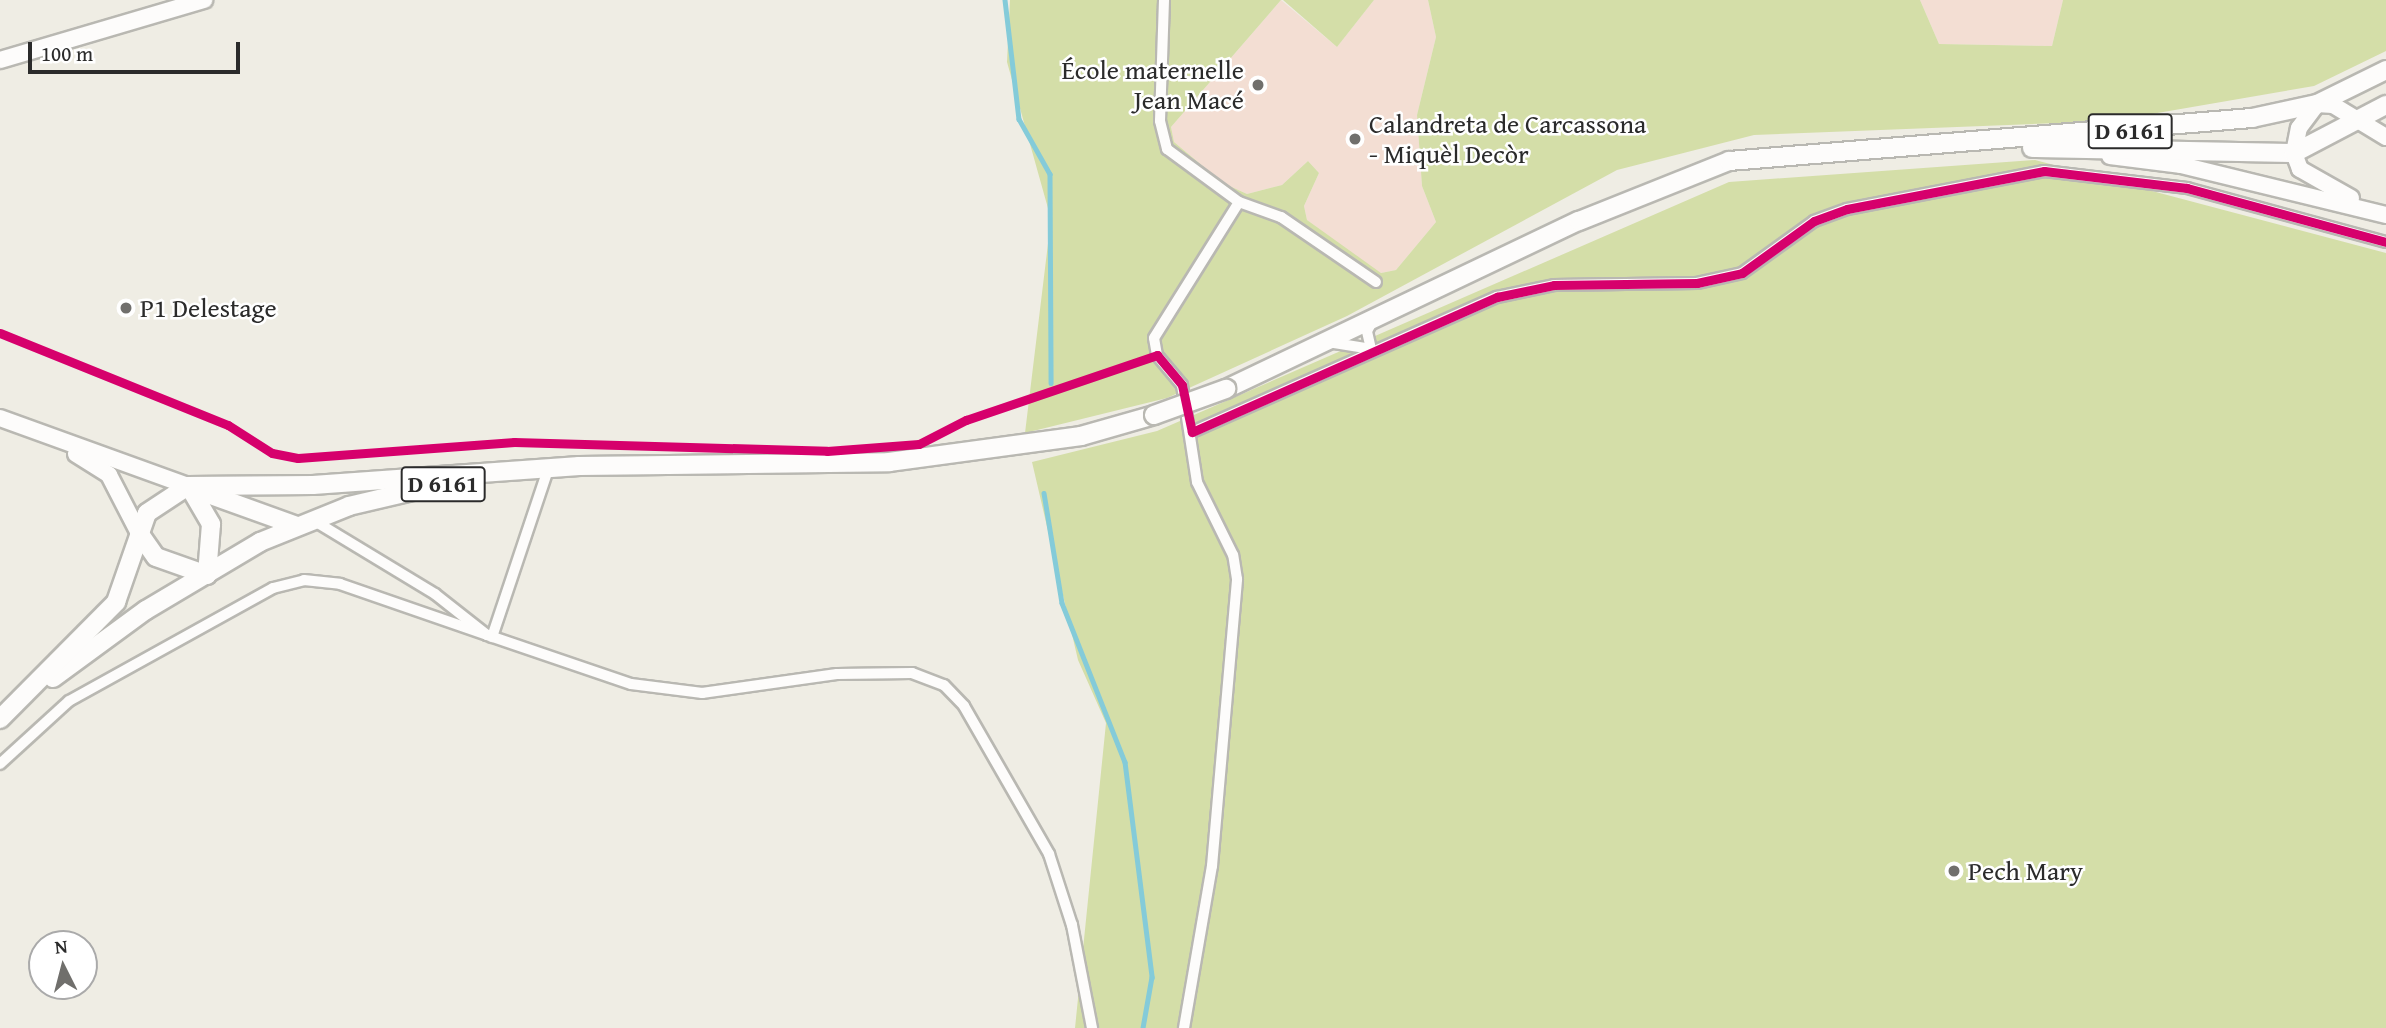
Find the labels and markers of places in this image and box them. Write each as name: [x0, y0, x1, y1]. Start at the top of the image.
place label: École maternelle Jean Macé: [1062, 54, 1244, 116]
marker: École maternelle Jean Macé: [1250, 77, 1266, 93]
place label: Calandreta de Carcassona - Miquèl Decòr: [1369, 108, 1646, 170]
marker: Calandreta de Carcassona - Miquèl Decòr: [1347, 131, 1363, 147]
place label: P1 Delestage: [140, 292, 277, 324]
marker: P1 Delestage: [118, 300, 134, 316]
place label: Pech Mary: [1968, 855, 2083, 887]
marker: Pech Mary: [1946, 863, 1962, 879]

